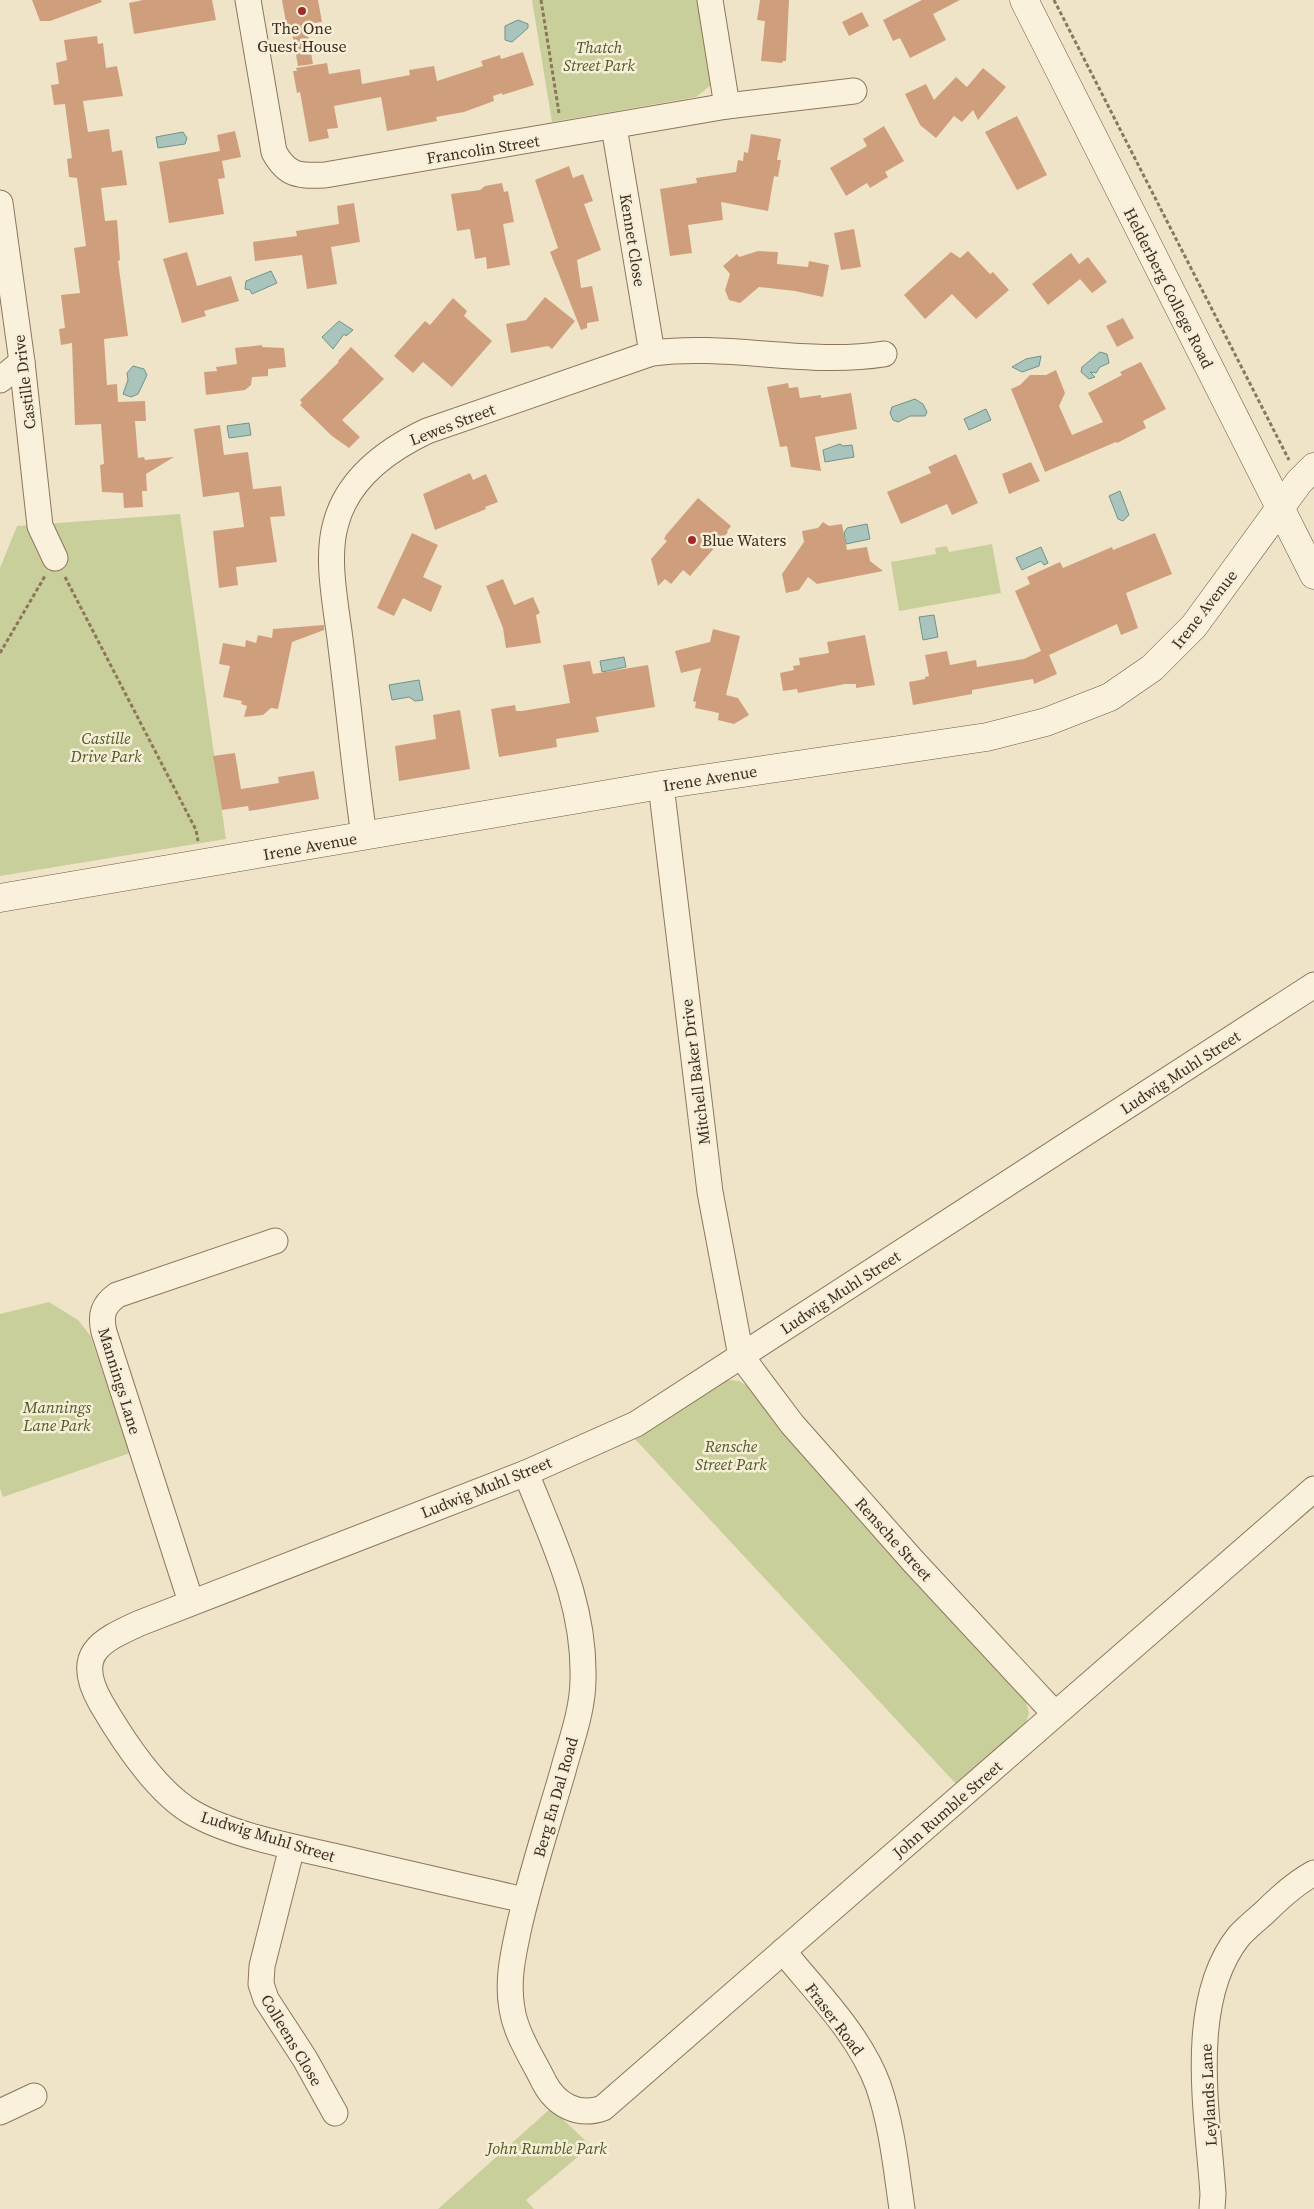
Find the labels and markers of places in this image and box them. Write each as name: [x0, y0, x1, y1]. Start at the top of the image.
marker: The One Guest House: [296, 5, 308, 17]
place label: The One Guest House: [257, 17, 347, 57]
place label: Blue Waters: [702, 529, 786, 551]
marker: Blue Waters: [686, 534, 698, 546]

